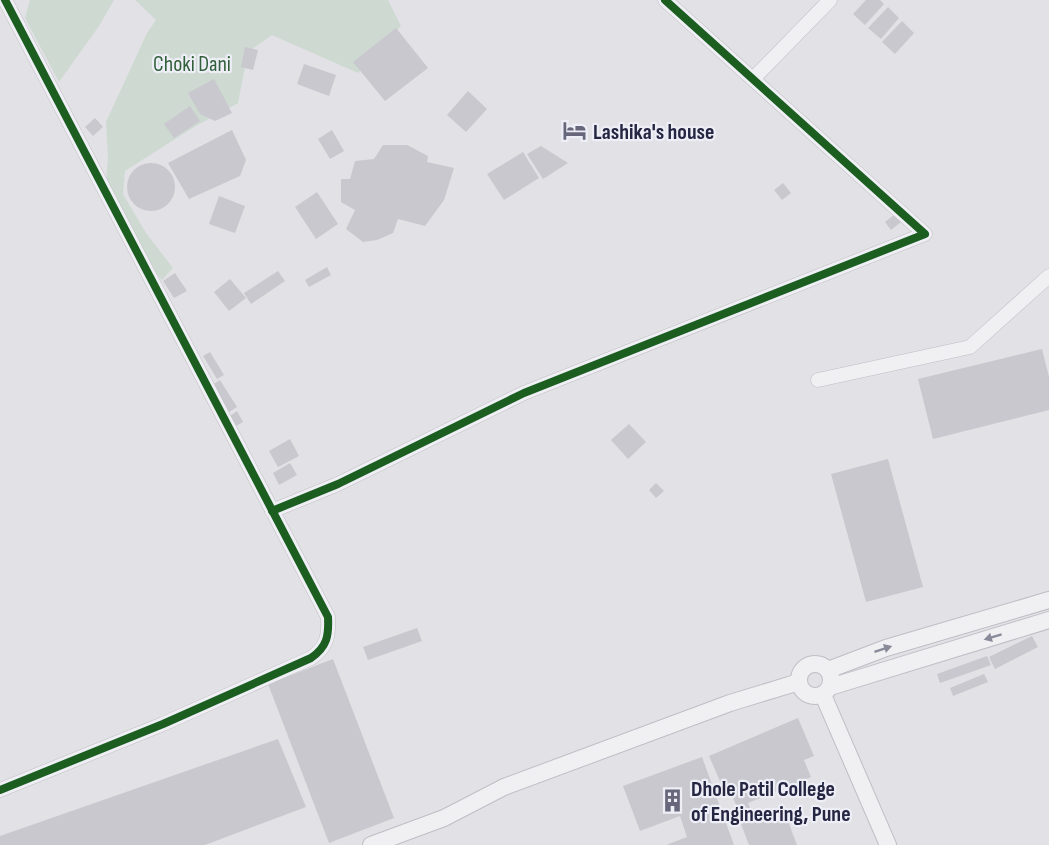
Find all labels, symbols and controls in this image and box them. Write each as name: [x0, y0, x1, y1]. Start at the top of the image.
park label: Choki Dani: [153, 51, 231, 78]
hotel icon: Lashika's house: [562, 118, 588, 144]
place label: Lashika's house: [593, 119, 714, 146]
one-way arrow: [984, 633, 1002, 642]
one-way arrow: [874, 644, 892, 653]
place label: Dhole Patil College of Engineering, Pune: [691, 776, 851, 828]
building icon: Dhole Patil College of Engineering, Pune: [660, 788, 686, 814]

